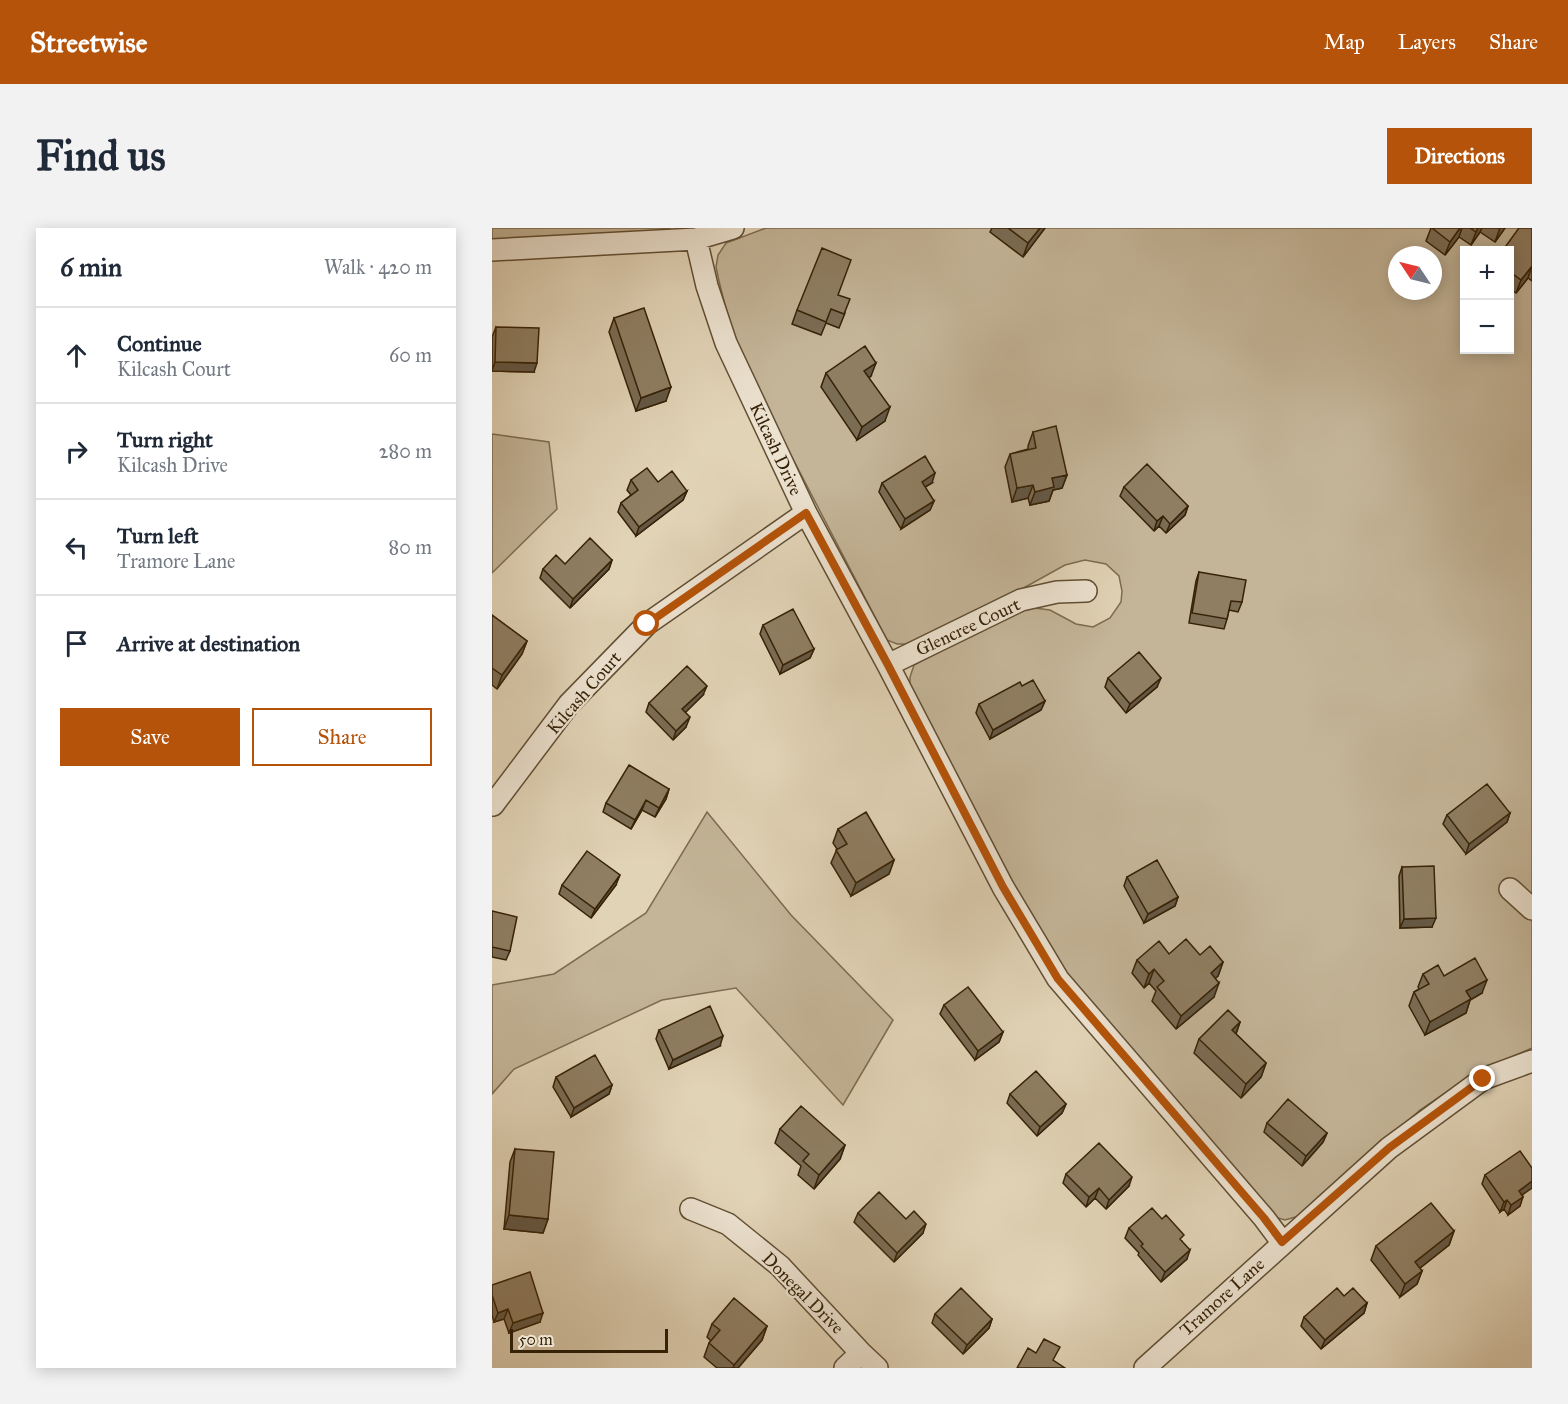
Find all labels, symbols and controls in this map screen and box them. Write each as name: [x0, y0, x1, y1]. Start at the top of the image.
text: Streetwise: [30, 25, 147, 60]
text: Map: [1324, 29, 1365, 55]
text: Layers: [1398, 29, 1456, 55]
text: Share: [1489, 29, 1538, 55]
button: Directions: [1387, 128, 1532, 184]
text: Find us: [36, 130, 166, 182]
north arrow: [1388, 246, 1442, 300]
map controls: [1460, 246, 1514, 354]
button: +: [1460, 246, 1514, 300]
text: 6 min: [60, 251, 122, 283]
text: Walk · 420 m: [324, 255, 432, 279]
button: −: [1460, 300, 1514, 354]
text: Continue: [117, 330, 202, 357]
icon: ahead: [60, 339, 93, 372]
text: 60 m: [389, 343, 432, 367]
text: Kilcash Court: [117, 357, 231, 381]
street label: Kilcash Drive: [745, 399, 807, 499]
text: Turn right: [117, 426, 213, 453]
icon: right: [60, 435, 93, 468]
text: 280 m: [379, 439, 432, 463]
text: Kilcash Drive: [117, 453, 228, 477]
text: Turn left: [117, 522, 199, 549]
icon: left: [60, 531, 93, 564]
text: 80 m: [389, 535, 432, 559]
text: Tramore Lane: [117, 549, 235, 573]
street label: Glencree Court: [912, 593, 1024, 661]
route start: [633, 610, 659, 636]
icon: arrive: [60, 627, 93, 660]
text: Arrive at destination: [117, 630, 300, 657]
street label: Kilcash Court: [542, 647, 626, 739]
button: Save: [60, 708, 240, 766]
button: Share: [252, 708, 432, 766]
route end: [1469, 1065, 1495, 1091]
street label: Donegal Drive: [757, 1247, 849, 1339]
street label: Tramore Lane: [1175, 1253, 1269, 1341]
scale bar: [510, 1326, 668, 1354]
text: 50 m: [519, 1330, 553, 1349]

